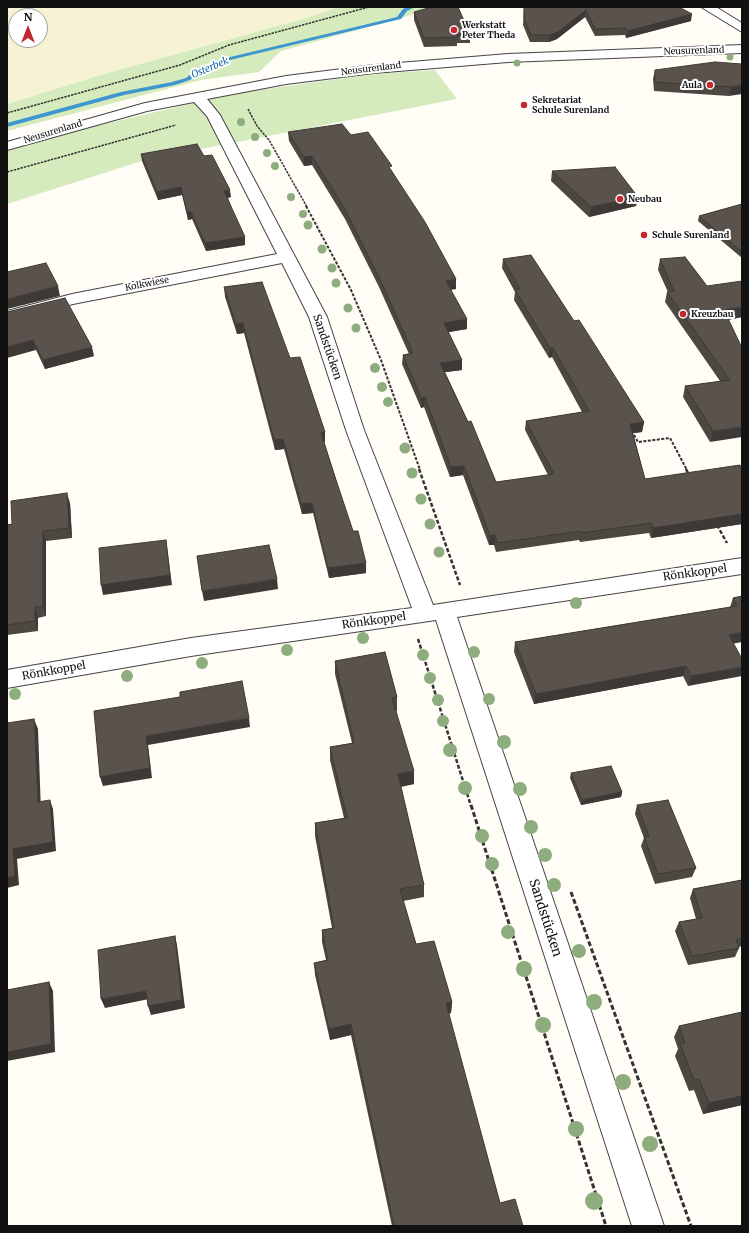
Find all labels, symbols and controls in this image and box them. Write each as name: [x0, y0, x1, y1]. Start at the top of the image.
north arrow: [8, 8, 48, 48]
text: N: [24, 10, 32, 24]
place label: Werkstatt Peter Theda: [462, 20, 515, 41]
marker: Werkstatt Peter Theda: [449, 25, 459, 35]
street label: Neusurenland: [664, 45, 724, 57]
water label: Osterbek: [190, 55, 230, 81]
street label: Neusurenland: [340, 60, 402, 78]
place label: Aula: [682, 80, 702, 90]
marker: Aula: [705, 80, 715, 90]
place label: Sekretariat Schule Surenland: [532, 95, 609, 116]
marker: Sekretariat Schule Surenland: [519, 100, 529, 110]
street label: Neusurenland: [22, 118, 84, 146]
marker: Neubau: [615, 194, 625, 204]
place label: Neubau: [628, 194, 662, 204]
marker: Schule Surenland: [639, 230, 649, 240]
place label: Schule Surenland: [652, 230, 729, 240]
street label: Kolkwiese: [124, 274, 170, 294]
marker: Kreuzbau: [678, 309, 688, 319]
place label: Kreuzbau: [691, 309, 734, 319]
street label: Sandstücken: [310, 313, 344, 381]
street label: Rönkkoppel: [662, 562, 728, 584]
street label: Rönkkoppel: [341, 610, 407, 632]
street label: Rönkkoppel: [21, 659, 87, 683]
street label: Sandstücken: [525, 877, 565, 959]

